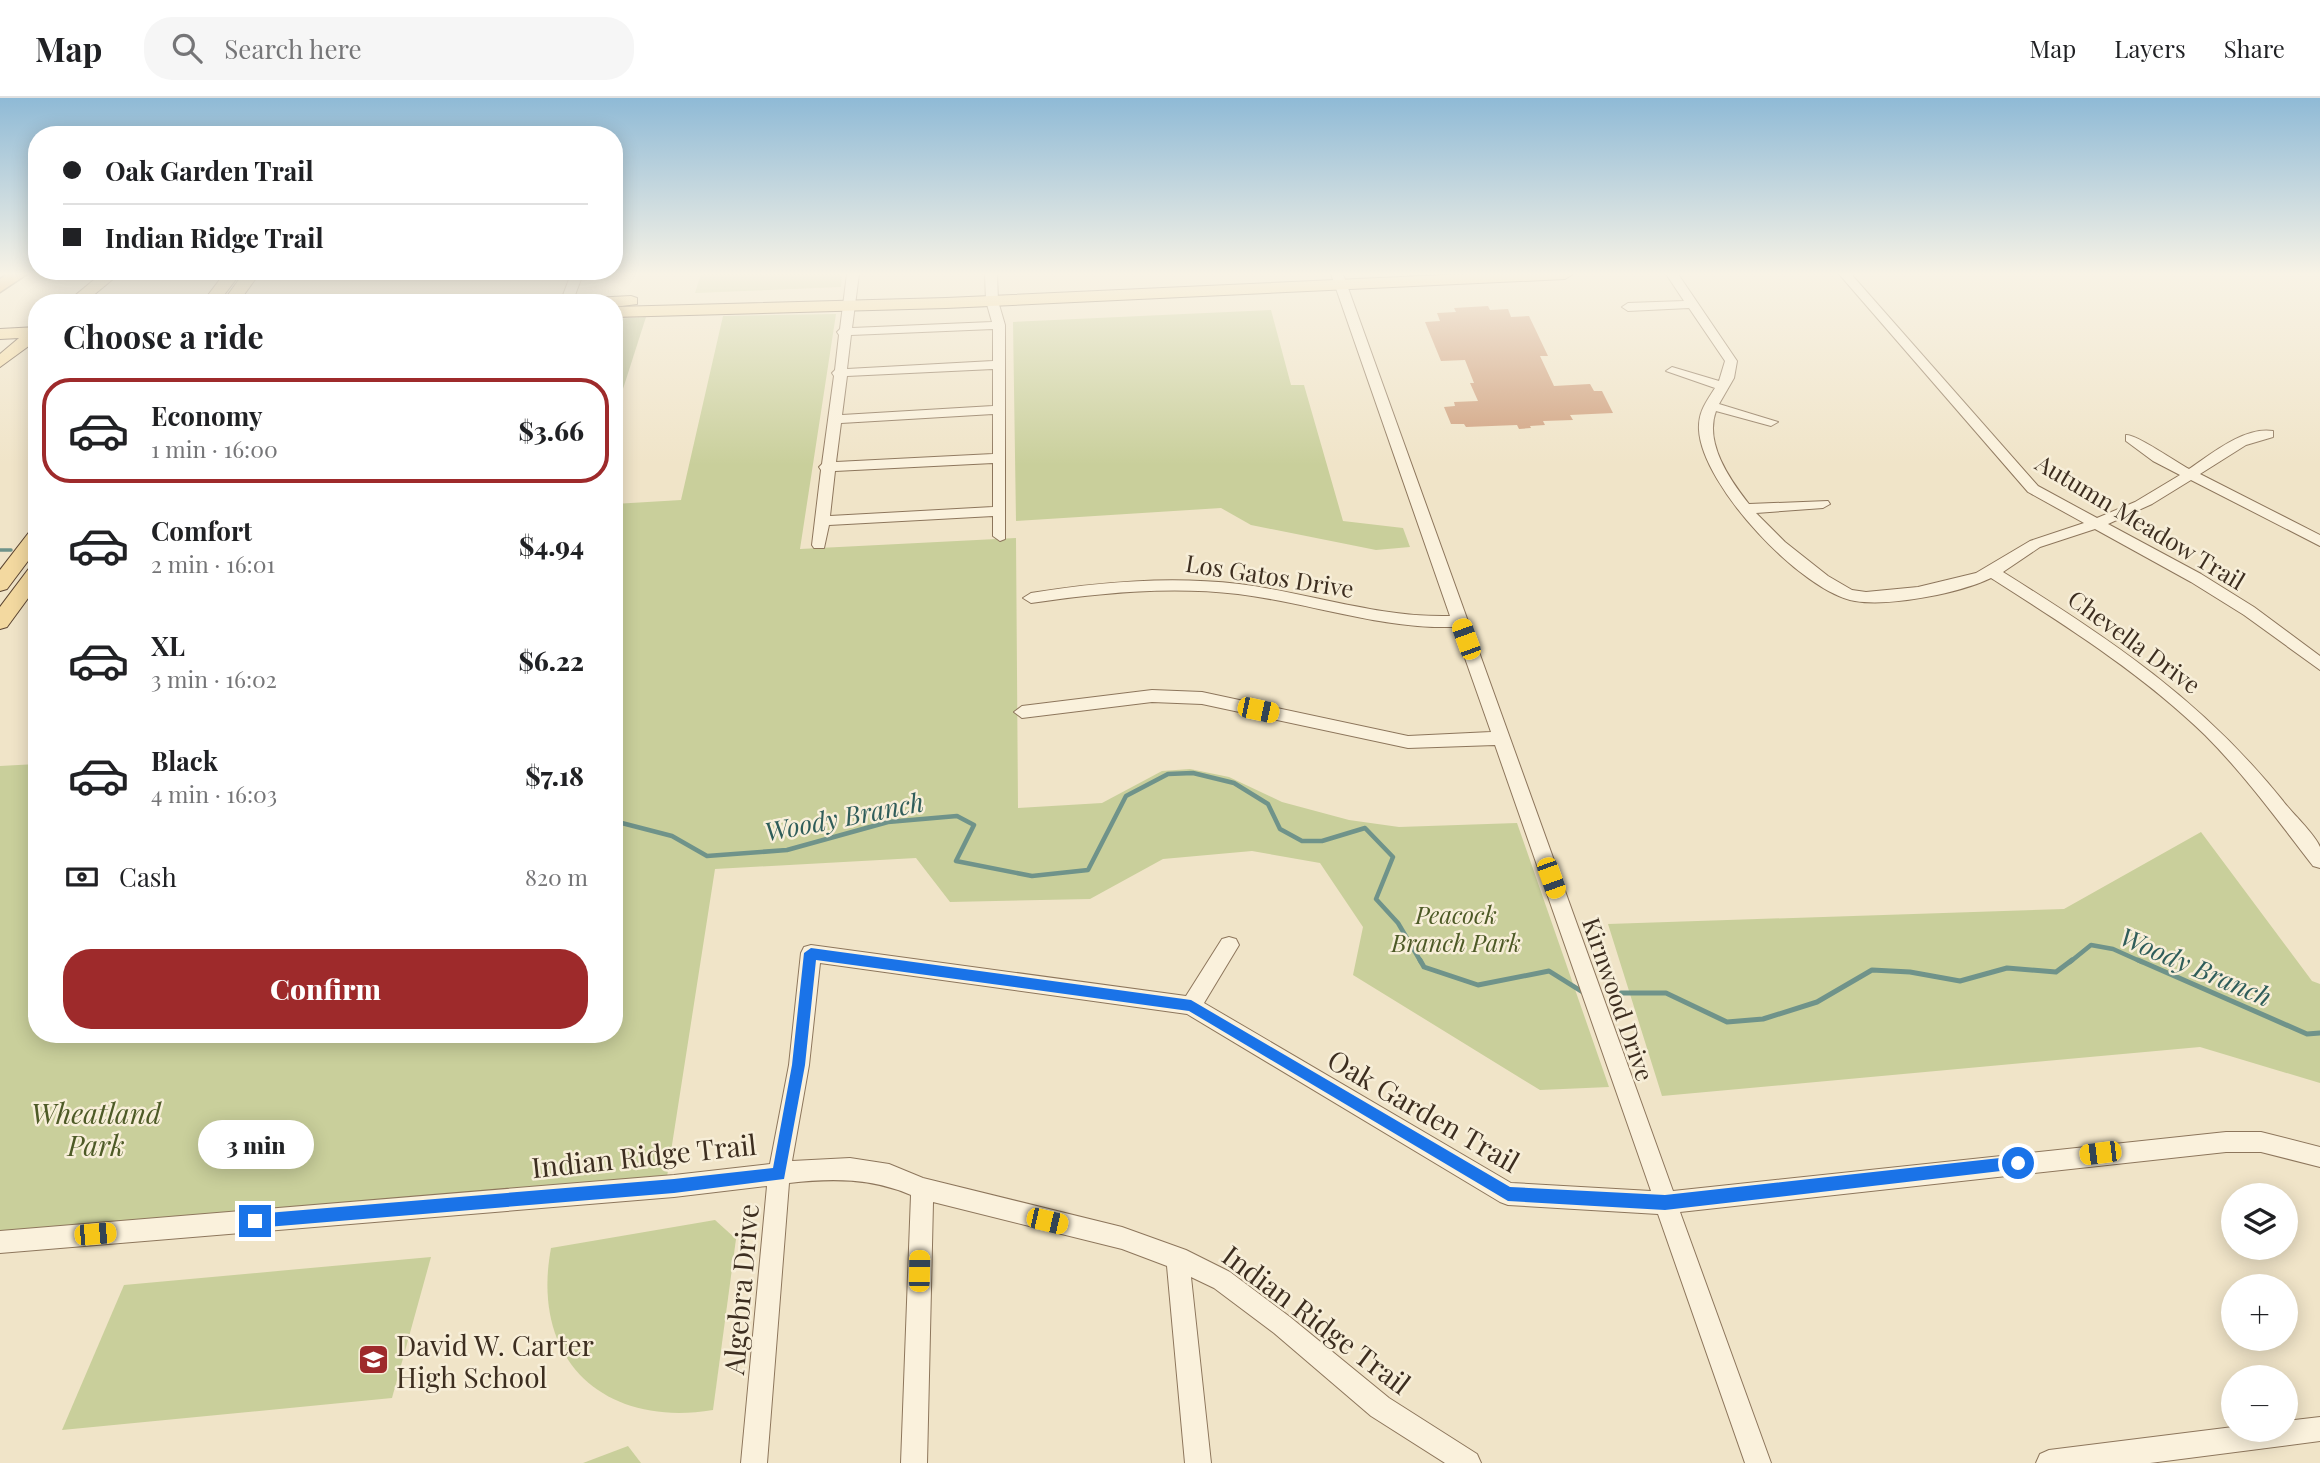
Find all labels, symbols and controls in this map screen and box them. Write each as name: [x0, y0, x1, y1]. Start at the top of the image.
search box: [144, 17, 634, 80]
text: Map: [35, 26, 102, 70]
icon: search: [168, 29, 206, 67]
text: Search here: [224, 31, 362, 66]
text: Map: [2030, 32, 2076, 64]
text: Layers: [2114, 32, 2186, 64]
text: Share: [2224, 32, 2285, 64]
text: Oak Garden Trail: [105, 153, 314, 188]
text: Indian Ridge Trail: [105, 220, 323, 255]
text: Choose a ride: [63, 314, 264, 357]
text: Economy: [151, 398, 262, 433]
icon: car: [67, 399, 130, 462]
text: $3.66: [519, 413, 584, 448]
text: 1 min · 16:00: [151, 433, 278, 464]
street label: Autumn Meadow Trail: [2030, 445, 2252, 596]
text: Comfort: [151, 513, 252, 548]
icon: car: [67, 514, 130, 577]
text: $4.94: [519, 528, 584, 563]
street label: Los Gatos Drive: [1184, 546, 1356, 604]
text: 2 min · 16:01: [151, 548, 275, 579]
street label: Chevella Drive: [2062, 582, 2208, 700]
car: [1449, 616, 1484, 662]
text: XL: [151, 628, 185, 663]
icon: car: [67, 629, 130, 692]
text: $6.22: [519, 643, 584, 678]
text: 3 min · 16:02: [151, 663, 277, 694]
car: [1236, 695, 1281, 725]
text: Black: [151, 743, 218, 778]
icon: car: [67, 744, 130, 807]
text: $7.18: [525, 758, 584, 793]
text: 4 min · 16:03: [151, 778, 277, 809]
water label: Woody Branch: [761, 783, 927, 849]
car: [1534, 855, 1569, 901]
icon: cash: [63, 858, 101, 896]
text: Cash: [119, 859, 177, 894]
text: 820 m: [525, 861, 588, 892]
park label: Peacock Branch Park: [1390, 898, 1521, 958]
street label: Kirnwood Drive: [1576, 913, 1662, 1085]
water label: Woody Branch: [2115, 918, 2277, 1014]
button: Confirm: [63, 949, 588, 1029]
street label: Oak Garden Trail: [1321, 1040, 1527, 1180]
park label: Wheatland Park: [31, 1094, 162, 1163]
callout: 3 min: [197, 1119, 313, 1168]
street label: Indian Ridge Trail: [530, 1125, 758, 1185]
text: 3 min: [226, 1129, 286, 1160]
car: [2078, 1140, 2123, 1166]
route start: [2002, 1147, 2034, 1179]
map controls: [2221, 1183, 2298, 1442]
button: layers: [2221, 1183, 2298, 1260]
street label: Algebra Drive: [714, 1202, 766, 1377]
route end: [239, 1205, 271, 1237]
car: [1025, 1206, 1070, 1236]
car: [74, 1222, 117, 1246]
street label: Indian Ridge Trail: [1216, 1236, 1418, 1402]
car: [909, 1250, 930, 1292]
button: +: [2221, 1274, 2298, 1351]
place label: David W. Carter High School: [396, 1326, 595, 1395]
school or university icon: David W. Carter High School: [356, 1343, 390, 1377]
button: −: [2221, 1365, 2298, 1442]

